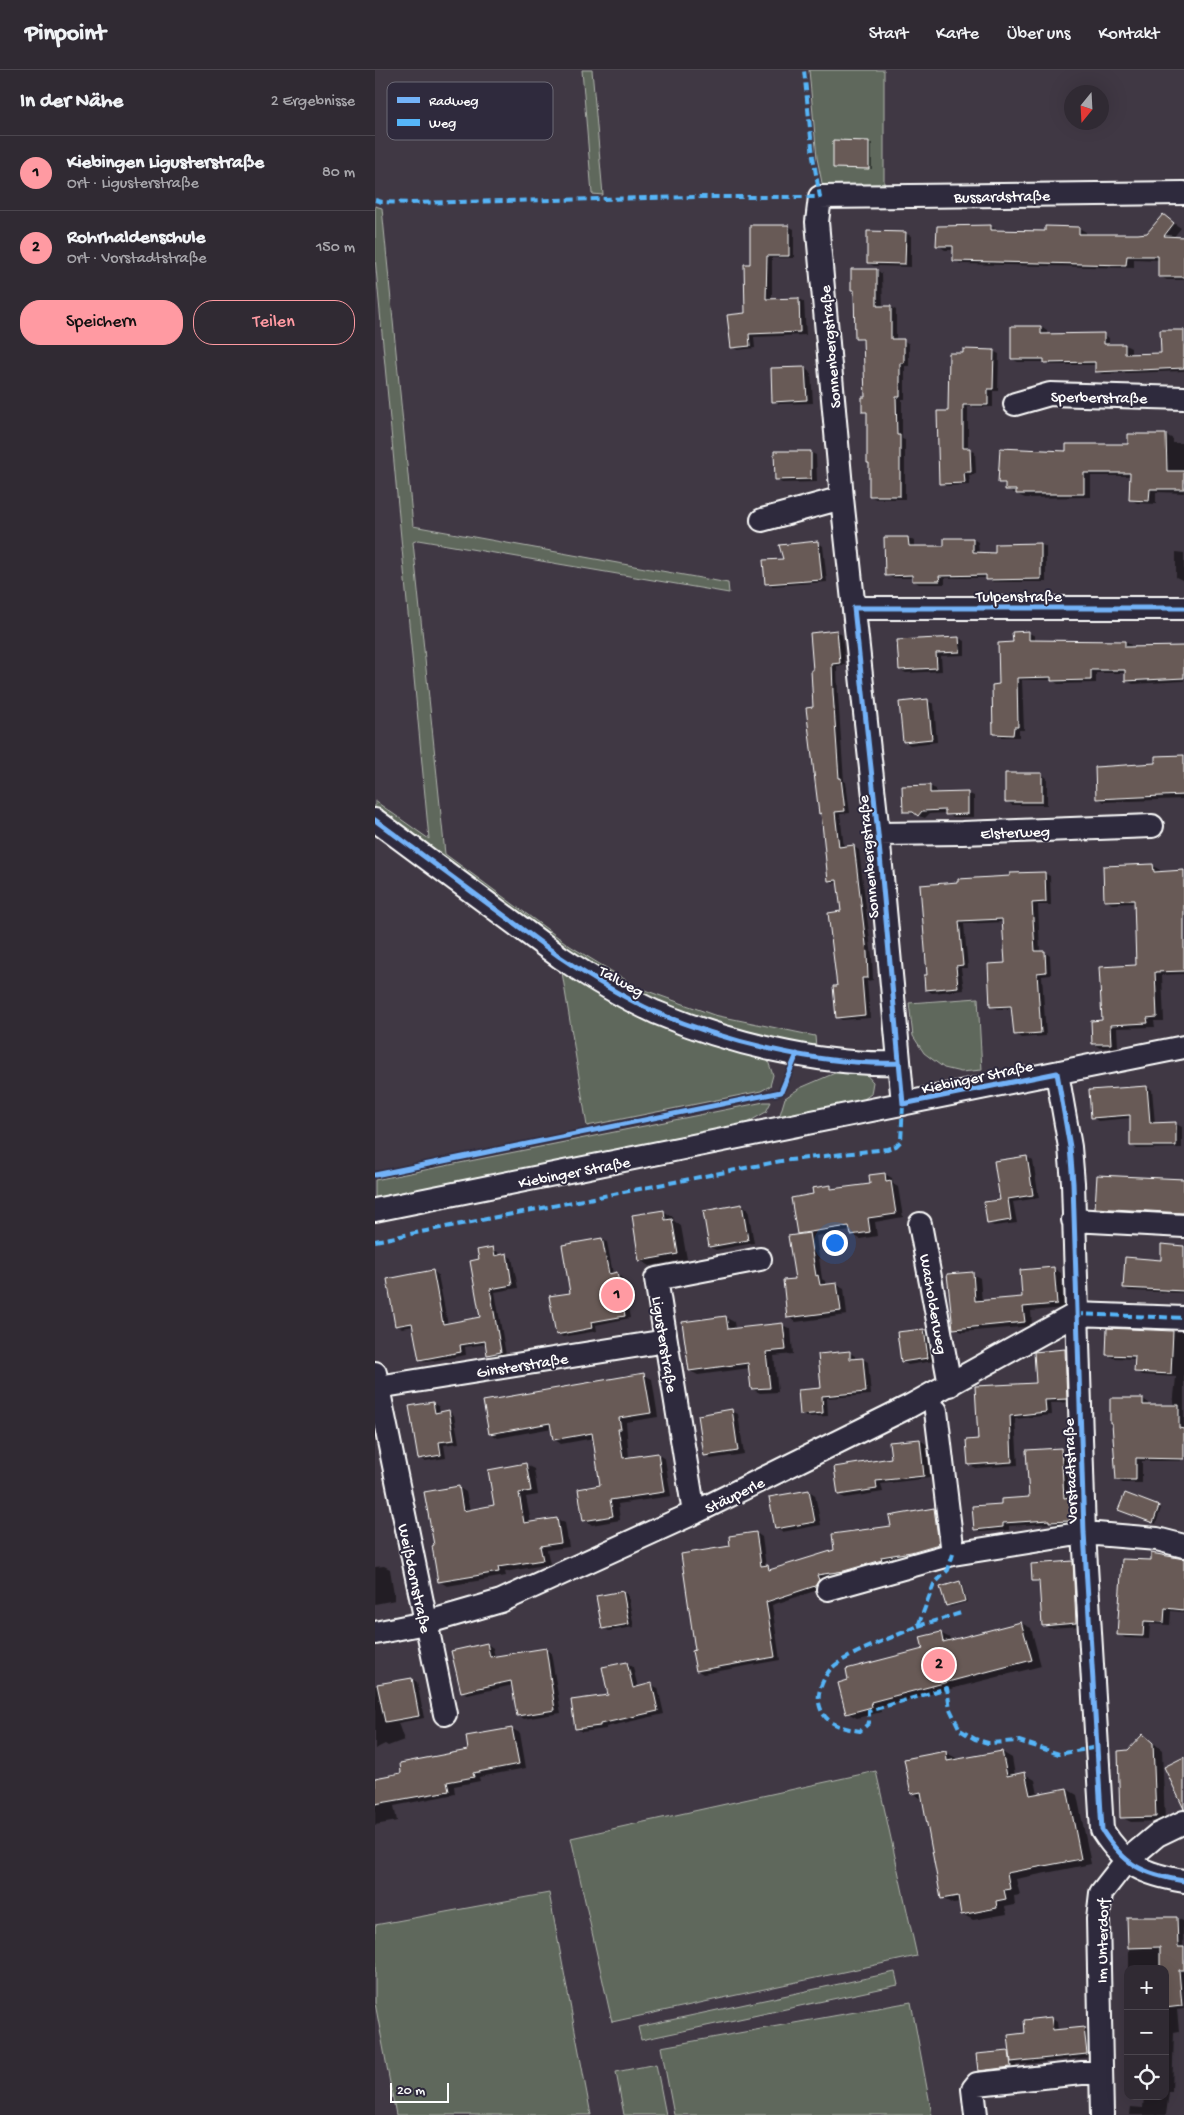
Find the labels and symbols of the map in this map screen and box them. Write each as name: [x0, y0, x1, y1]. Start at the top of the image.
legend: [387, 82, 553, 140]
north arrow: [1064, 85, 1109, 130]
text: Radweg: [429, 94, 478, 111]
text: Weg: [429, 116, 456, 133]
street label: Bussardstraße: [953, 188, 1051, 209]
street label: Sonnenbergstraße: [818, 284, 847, 409]
street label: Sperberstraße: [1051, 389, 1148, 410]
street label: Tulpenstraße: [975, 589, 1063, 608]
street label: Sonnenbergstraße: [856, 794, 885, 919]
street label: Elsterweg: [980, 824, 1050, 845]
street label: Talweg: [594, 963, 646, 1003]
street label: Kiebinger Straße: [920, 1058, 1036, 1101]
street label: Kiebinger Straße: [517, 1154, 633, 1195]
your location: [822, 1230, 848, 1256]
street label: Wacholderweg: [913, 1253, 950, 1356]
pin: 1: [601, 1276, 633, 1314]
street label: Ligusterstraße: [646, 1295, 680, 1395]
street label: Ginsterstraße: [475, 1351, 570, 1384]
street label: Vorstadtstraße: [1061, 1417, 1084, 1525]
street label: Stäuperle: [703, 1474, 769, 1520]
street label: Weißdornstraße: [392, 1522, 434, 1636]
pin: 2: [923, 1646, 955, 1684]
street label: Im Unterdorf: [1094, 1898, 1115, 1983]
scale bar: [390, 2080, 449, 2103]

